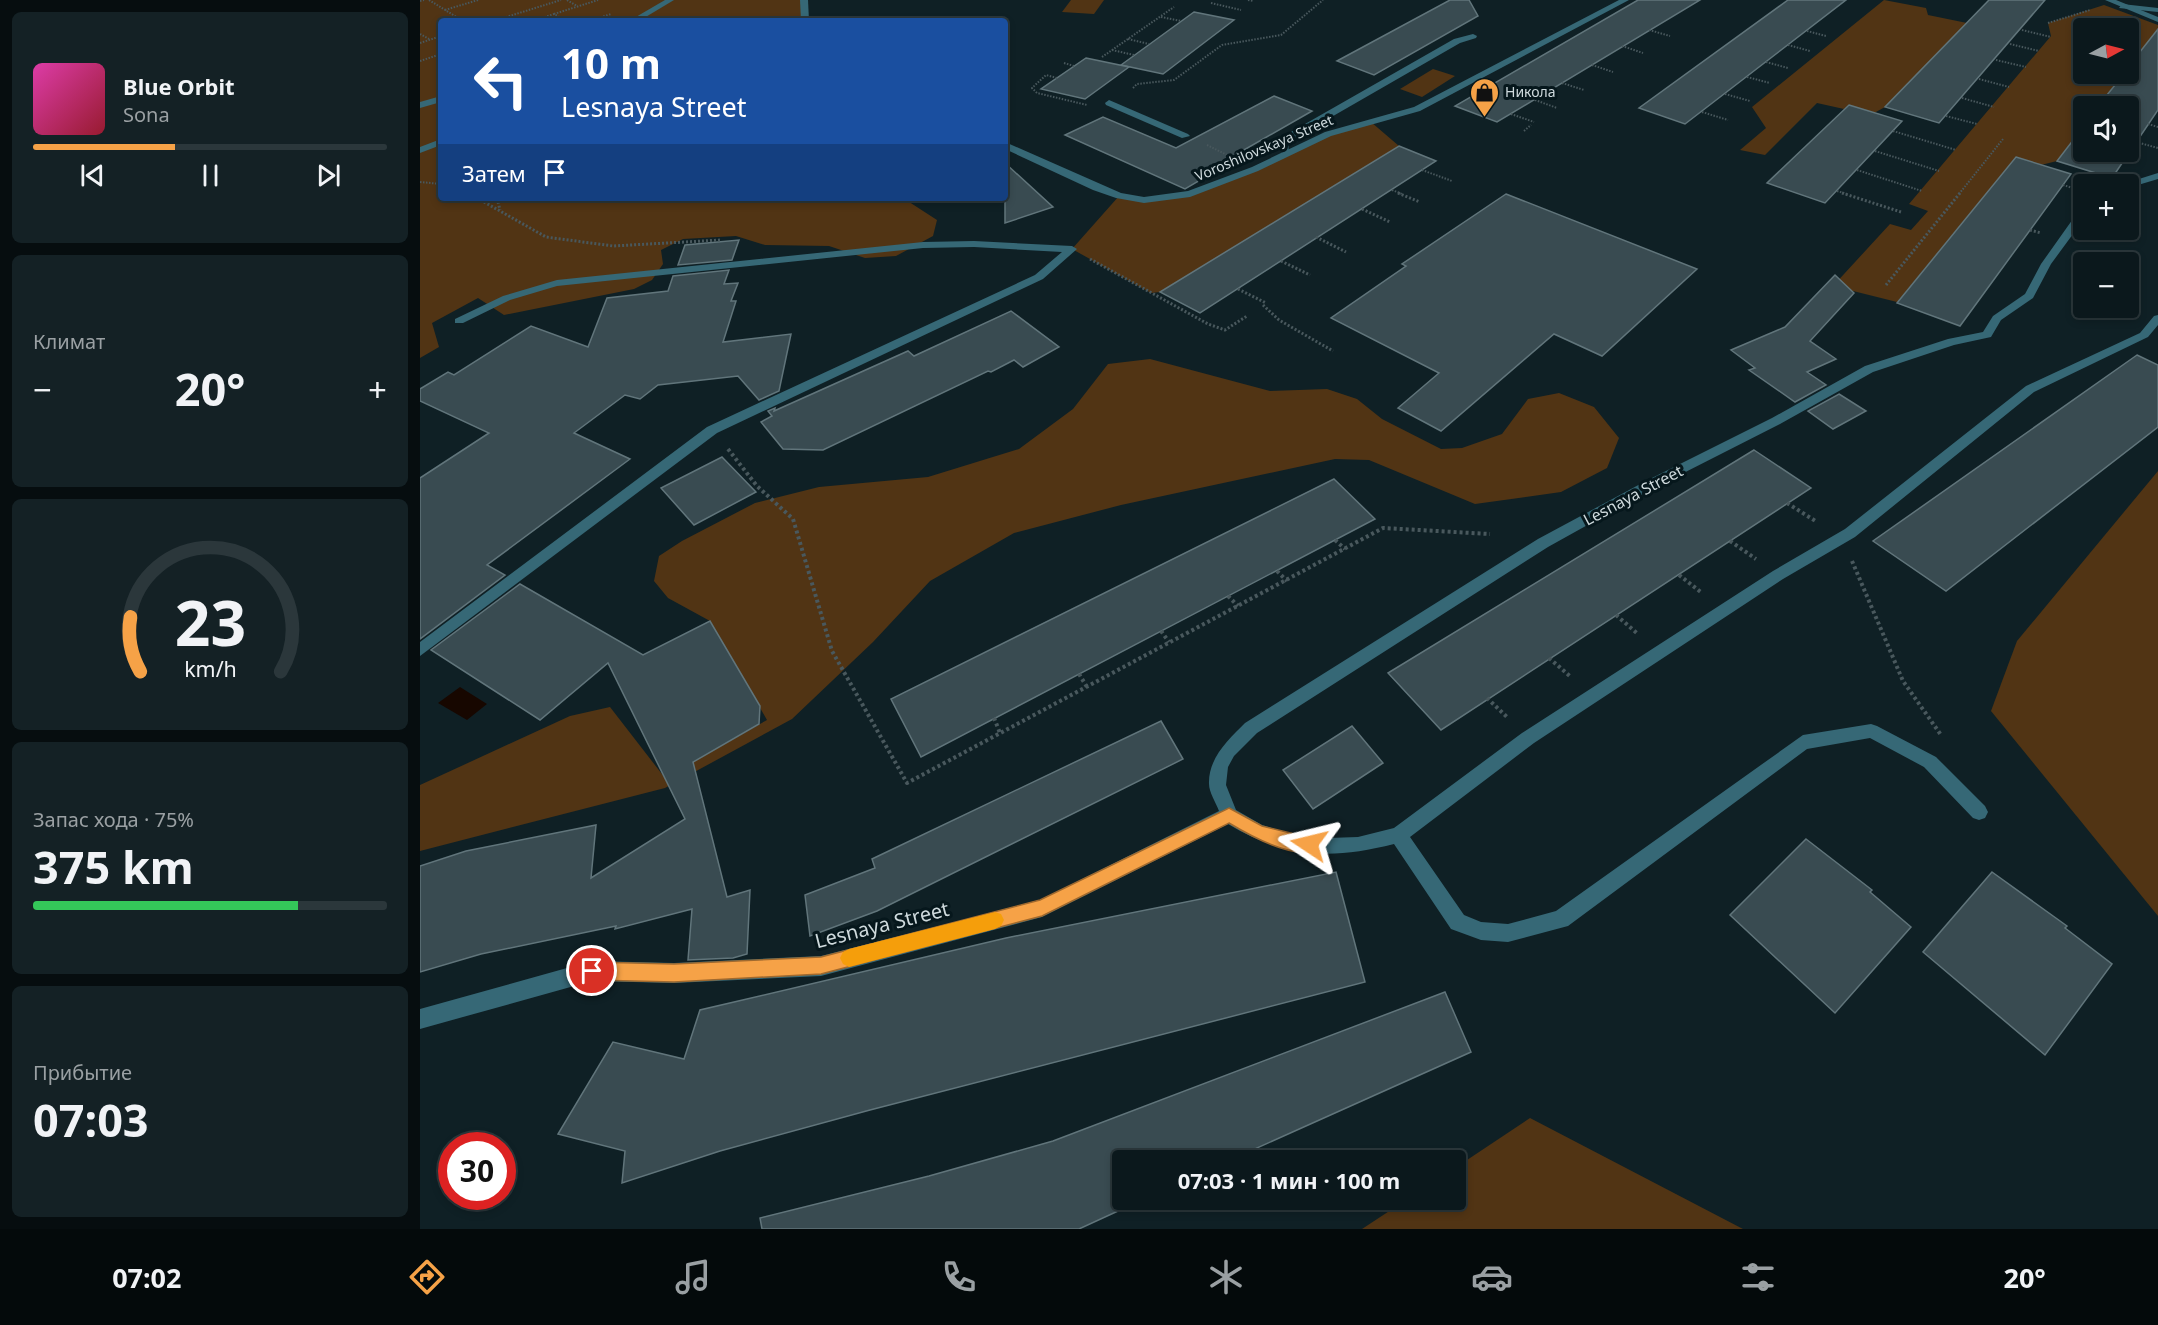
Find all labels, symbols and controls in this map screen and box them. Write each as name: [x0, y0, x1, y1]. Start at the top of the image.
north arrow: [2073, 18, 2139, 84]
map controls: [2073, 18, 2139, 318]
text: 10 m: [561, 34, 661, 91]
icon: left: [462, 42, 540, 120]
text: Blue Orbit: [123, 71, 235, 101]
shop icon: Никола: [1468, 76, 1500, 118]
place label: Никола: [1505, 82, 1556, 101]
text: Lesnaya Street: [561, 88, 746, 125]
button: sound: [2073, 96, 2139, 162]
text: Sona: [123, 101, 170, 128]
street label: Voroshilovskaya Street: [1192, 110, 1336, 185]
icon: arrive: [538, 156, 571, 189]
text: Затем: [462, 158, 526, 188]
icon: previous: [76, 159, 109, 192]
icon: pause: [194, 159, 227, 192]
icon: next: [312, 159, 345, 192]
button: +: [2073, 174, 2139, 240]
button: −: [2073, 252, 2139, 318]
text: Климат: [33, 328, 105, 355]
text: 20°: [175, 358, 245, 419]
text: −: [33, 367, 52, 412]
text: +: [368, 367, 387, 412]
street label: Lesnaya Street: [1579, 459, 1687, 531]
text: 23: [174, 579, 246, 664]
text: km/h: [184, 654, 236, 683]
text: Запас хода · 75%: [33, 806, 194, 833]
position arrow: [1277, 812, 1341, 876]
text: 375 km: [33, 836, 194, 897]
street label: Lesnaya Street: [812, 895, 952, 954]
pin: [566, 945, 617, 996]
icon: arrive: [575, 954, 608, 987]
text: Прибытие: [33, 1059, 132, 1086]
text: 07:03: [33, 1089, 149, 1150]
speed limit sign: 30: [438, 1132, 516, 1210]
text: 07:03 · 1 мин · 100 m: [1178, 1165, 1400, 1195]
icon: directions: [406, 1256, 448, 1298]
icon: music: [672, 1256, 714, 1298]
icon: phone: [938, 1256, 980, 1298]
icon: climate: [1205, 1256, 1247, 1298]
icon: car: [1471, 1256, 1513, 1298]
icon: filters: [1737, 1256, 1779, 1298]
text: 07:02: [112, 1259, 182, 1296]
text: 20°: [2003, 1259, 2046, 1296]

